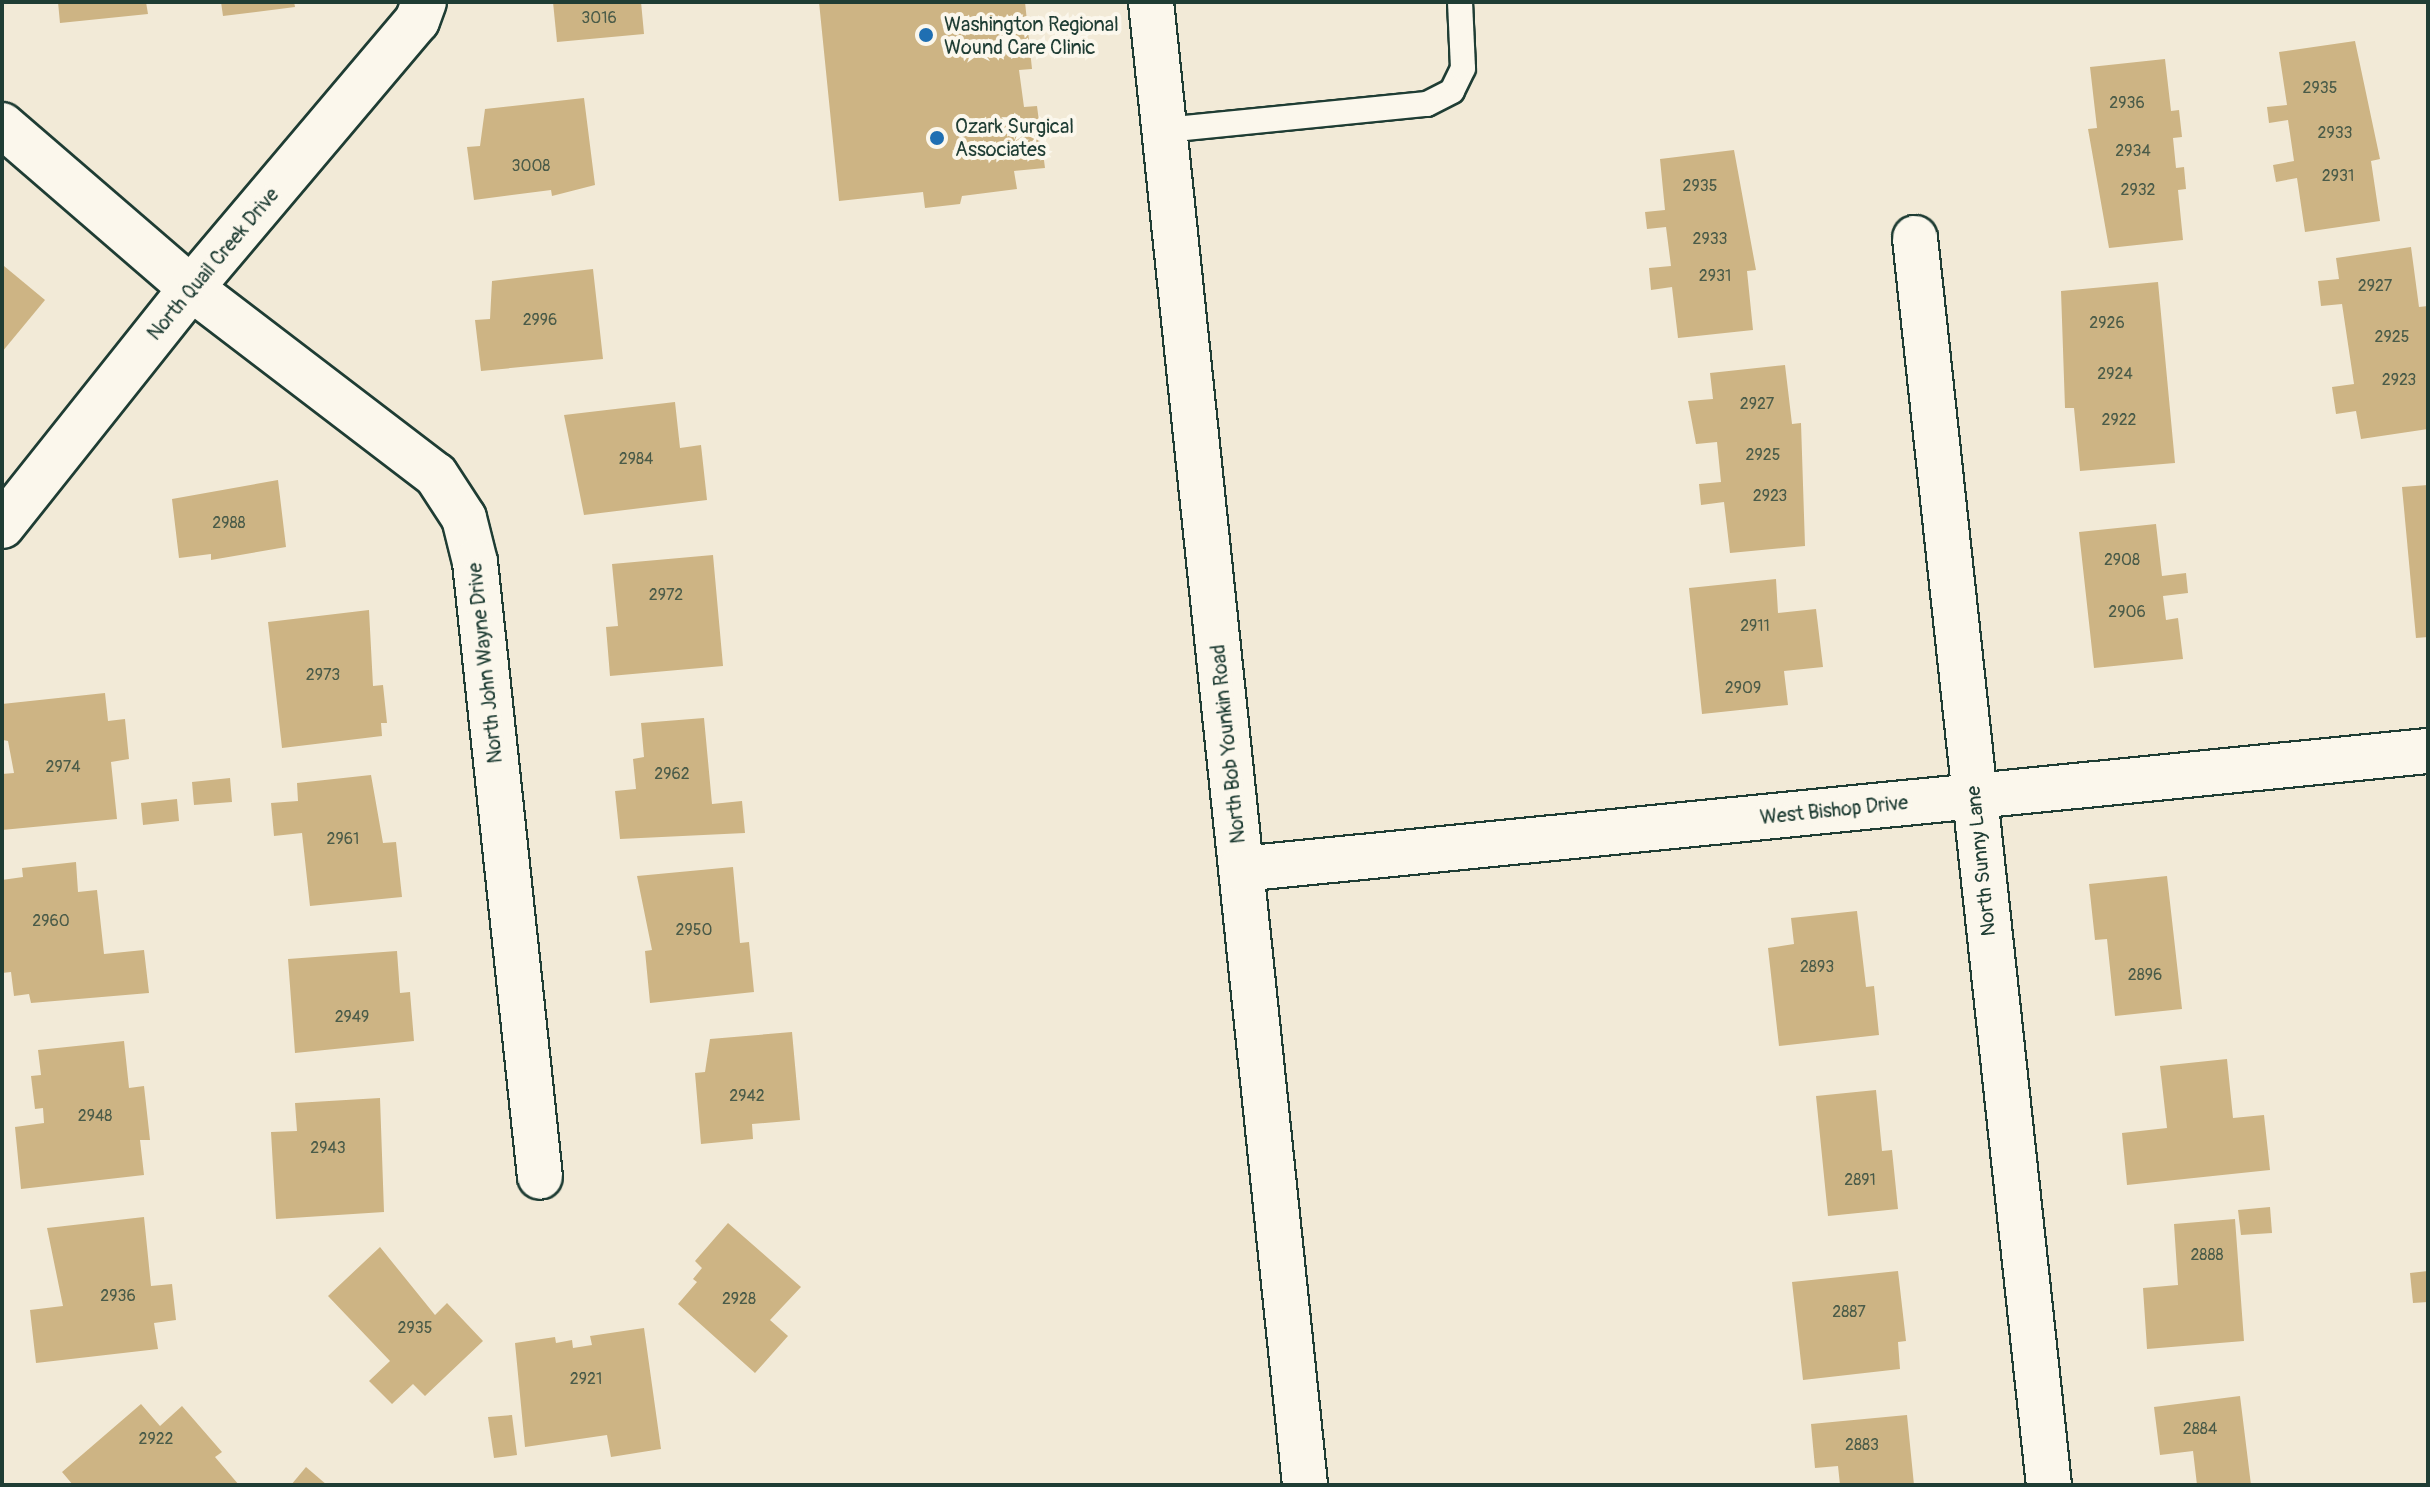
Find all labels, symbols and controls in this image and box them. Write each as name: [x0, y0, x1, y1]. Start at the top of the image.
house number: 3016: [581, 8, 617, 28]
place label: Washington Regional Wound Care Clinic: [944, 12, 1119, 59]
marker: Washington Regional Wound Care Clinic: [915, 24, 937, 46]
house number: 2935: [2303, 78, 2337, 98]
house number: 2936: [2109, 93, 2145, 113]
place label: Ozark Surgical Associates: [955, 114, 1074, 161]
house number: 2933: [2317, 123, 2353, 143]
marker: Ozark Surgical Associates: [926, 127, 948, 149]
house number: 2934: [2115, 141, 2151, 161]
house number: 3008: [512, 156, 550, 176]
house number: 2931: [2322, 166, 2354, 186]
house number: 2935: [1683, 176, 1717, 196]
house number: 2932: [2120, 180, 2156, 200]
street label: North Quail Creek Drive: [142, 183, 284, 345]
house number: 2933: [1692, 229, 1728, 249]
house number: 2931: [1699, 266, 1731, 286]
house number: 2927: [2358, 276, 2392, 296]
house number: 2996: [523, 310, 557, 330]
house number: 2926: [2089, 313, 2125, 333]
house number: 2925: [2375, 327, 2409, 347]
house number: 2924: [2097, 364, 2133, 384]
house number: 2923: [2382, 370, 2416, 390]
house number: 2927: [1740, 394, 1774, 414]
house number: 2922: [2101, 410, 2137, 430]
house number: 2925: [1746, 445, 1780, 465]
house number: 2984: [619, 449, 653, 469]
house number: 2923: [1753, 486, 1787, 506]
house number: 2988: [212, 513, 246, 533]
house number: 2908: [2104, 550, 2140, 570]
street label: North John Wayne Drive: [463, 561, 507, 765]
house number: 2972: [649, 585, 683, 605]
house number: 2906: [2108, 602, 2146, 622]
house number: 2911: [1740, 616, 1770, 636]
street label: North Bob Younkin Road: [1206, 643, 1250, 845]
house number: 2973: [306, 665, 340, 685]
house number: 2909: [1725, 678, 1761, 698]
house number: 2974: [46, 757, 80, 777]
house number: 2962: [654, 764, 690, 784]
street label: North Sunny Lane: [1961, 785, 2001, 937]
street label: West Bishop Drive: [1759, 790, 1909, 830]
house number: 2961: [327, 829, 359, 849]
house number: 2960: [32, 911, 70, 931]
house number: 2950: [676, 920, 712, 940]
house number: 2893: [1800, 957, 1834, 977]
house number: 2896: [2128, 965, 2162, 985]
house number: 2949: [335, 1007, 369, 1027]
house number: 2942: [729, 1086, 765, 1106]
house number: 2948: [78, 1106, 112, 1126]
house number: 2943: [310, 1138, 346, 1158]
house number: 2891: [1844, 1170, 1876, 1190]
house number: 2888: [2190, 1245, 2224, 1265]
house number: 2936: [100, 1286, 136, 1306]
house number: 2928: [722, 1289, 756, 1309]
house number: 2887: [1832, 1302, 1866, 1322]
house number: 2935: [398, 1318, 432, 1338]
house number: 2921: [570, 1369, 602, 1389]
house number: 2884: [2183, 1419, 2217, 1439]
house number: 2922: [138, 1429, 174, 1449]
house number: 2883: [1845, 1435, 1879, 1455]

